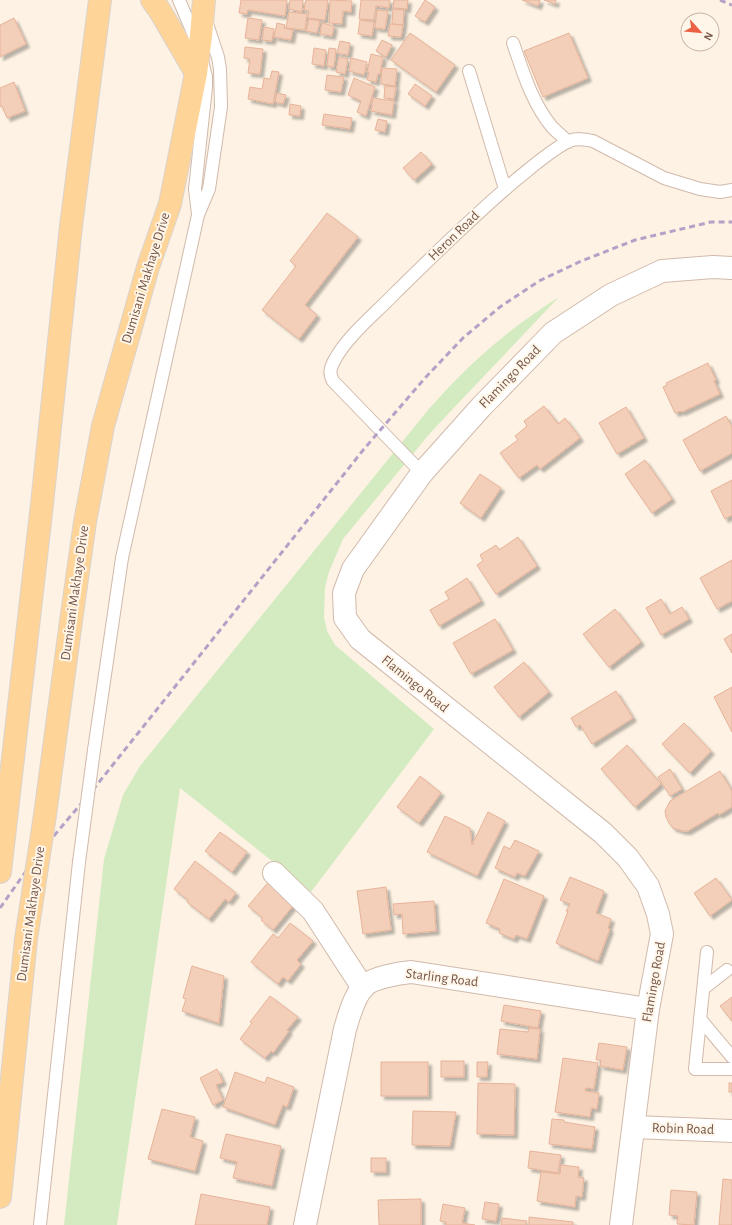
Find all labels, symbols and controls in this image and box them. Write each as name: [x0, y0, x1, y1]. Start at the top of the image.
north arrow: [680, 12, 720, 52]
text: N: [702, 30, 715, 42]
street label: Heron Road: [426, 209, 482, 263]
street label: Dumisani Makhaye Drive: [119, 211, 173, 345]
street label: Flamingo Road: [477, 343, 543, 411]
street label: Dumisani Makhaye Drive: [59, 525, 91, 661]
street label: Flamingo Road: [379, 653, 451, 715]
street label: Dumisani Makhaye Drive: [15, 846, 47, 982]
street label: Flamingo Road: [640, 941, 668, 1023]
street label: Starling Road: [405, 967, 479, 989]
street label: Robin Road: [652, 1121, 714, 1137]

